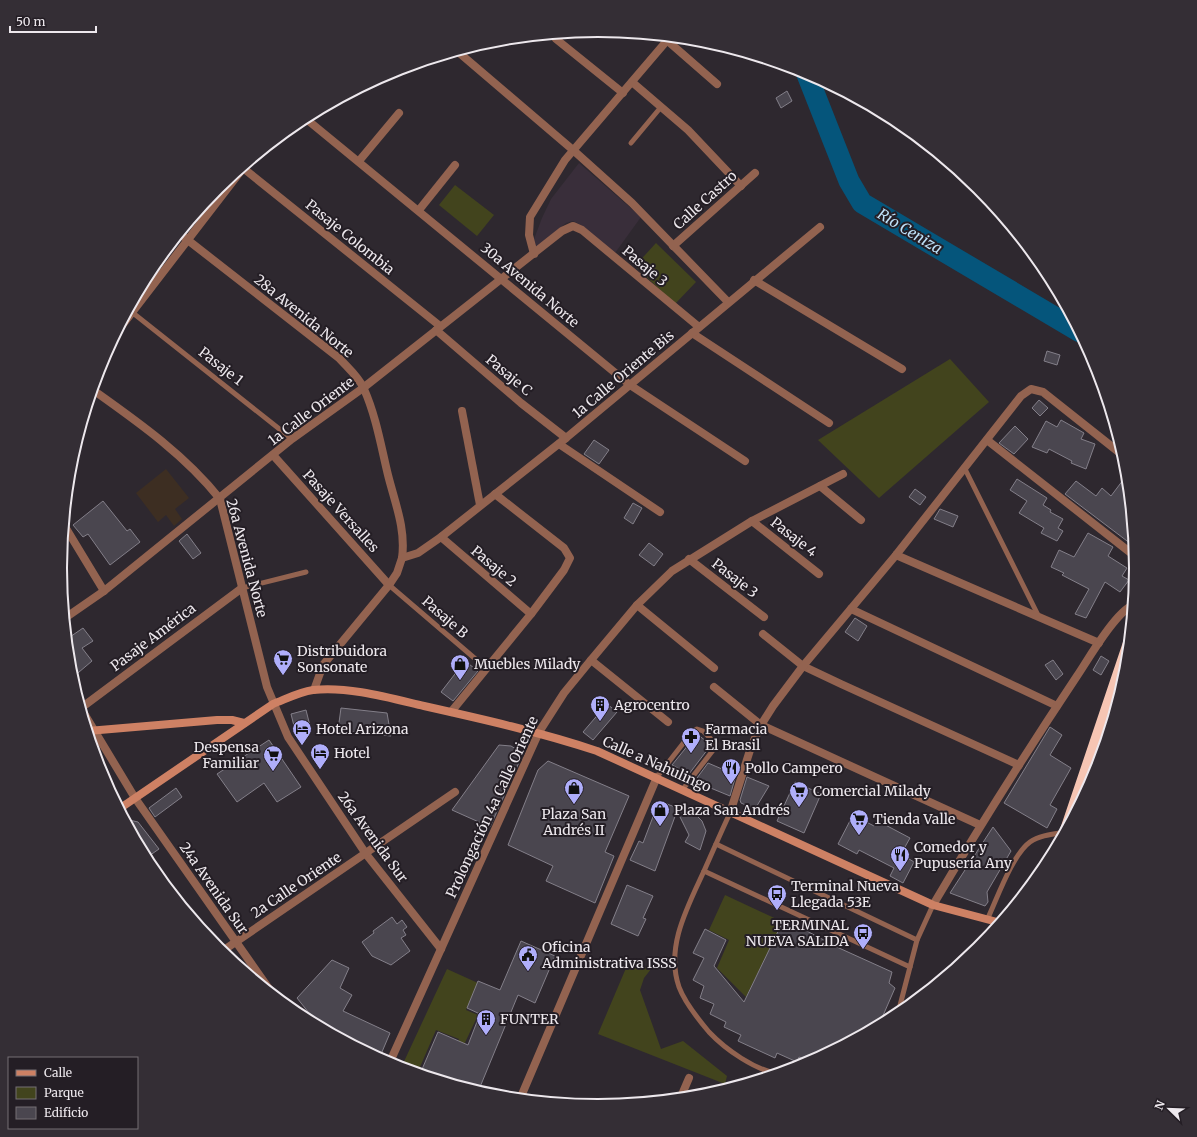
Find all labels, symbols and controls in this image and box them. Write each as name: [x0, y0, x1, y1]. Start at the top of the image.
scale bar: [10, 8, 96, 34]
text: 50 m: [16, 14, 45, 29]
street label: Calle Castro: [669, 167, 741, 233]
street label: Pasaje Colombia: [302, 196, 399, 279]
water label: Río Ceniza: [874, 204, 946, 258]
street label: 30a Avenida Norte: [477, 239, 583, 331]
street label: Pasaje 3: [619, 242, 671, 290]
street label: 28a Avenida Norte: [251, 270, 357, 362]
street label: 1a Calle Oriente Bis: [568, 326, 678, 422]
street label: Pasaje 1: [195, 343, 247, 389]
street label: Pasaje C: [482, 350, 536, 400]
street label: 1a Calle Oriente: [264, 373, 358, 449]
street label: Pasaje Versalles: [299, 466, 383, 556]
street label: 26a Avenida Norte: [222, 497, 272, 619]
street label: Pasaje 4: [767, 513, 821, 561]
street label: Pasaje 2: [468, 542, 520, 590]
street label: Pasaje 3: [708, 554, 762, 602]
street label: Pasaje B: [418, 592, 472, 642]
street label: Pasaje América: [107, 599, 200, 675]
place label: Distribuidora Sonsonate: [297, 642, 388, 676]
supermarket icon: Distribuidora Sonsonate: [272, 648, 294, 676]
shop icon: Muebles Milady: [449, 653, 471, 681]
place label: Muebles Milady: [474, 655, 581, 673]
building icon: Agrocentro: [589, 694, 611, 722]
place label: Agrocentro: [613, 696, 690, 714]
street label: Prolongación 4a Calle Oriente: [442, 713, 542, 901]
hotel icon: Hotel Arizona: [291, 718, 313, 746]
place label: Hotel Arizona: [316, 720, 409, 738]
place label: Farmacia El Brasil: [705, 720, 768, 754]
pharmacy icon: Farmacia El Brasil: [680, 726, 702, 754]
street label: Calle a Nahulingo: [600, 732, 714, 796]
place label: Despensa Familiar: [194, 738, 259, 772]
hotel icon: Hotel: [309, 742, 331, 770]
supermarket icon: Despensa Familiar: [262, 744, 284, 772]
place label: Hotel: [334, 744, 371, 762]
restaurant icon: Pollo Campero: [720, 757, 742, 785]
place label: Pollo Campero: [745, 759, 843, 777]
shop icon: Plaza San Andrés II: [563, 777, 585, 805]
supermarket icon: Comercial Milady: [788, 780, 810, 808]
place label: Comercial Milady: [813, 782, 932, 800]
street label: 26a Avenida Sur: [334, 788, 412, 886]
shop icon: Plaza San Andrés: [649, 799, 671, 827]
place label: Plaza San Andrés: [674, 801, 790, 819]
place label: Plaza San Andrés II: [542, 805, 606, 839]
supermarket icon: Tienda Valle: [848, 808, 870, 836]
place label: Tienda Valle: [873, 810, 955, 828]
place label: Comedor y Pupusería Any: [914, 838, 1013, 872]
street label: 24a Avenida Sur: [176, 839, 252, 937]
restaurant icon: Comedor y Pupusería Any: [889, 844, 911, 872]
street label: 2a Calle Oriente: [247, 848, 345, 922]
place label: Terminal Nueva Llegada 53E: [791, 877, 899, 911]
bus stop icon: Terminal Nueva Llegada 53E: [766, 883, 788, 911]
place label: TERMINAL NUEVA SALIDA: [746, 916, 849, 950]
bus stop icon: TERMINAL NUEVA SALIDA: [852, 922, 874, 950]
place label: Oficina Administrativa ISSS: [541, 938, 677, 972]
public building icon: Oficina Administrativa ISSS: [517, 944, 539, 972]
building icon: FUNTER: [475, 1008, 497, 1036]
place label: FUNTER: [500, 1010, 559, 1028]
legend: [8, 1057, 138, 1129]
text: Calle: [44, 1065, 72, 1080]
text: Parque: [44, 1085, 84, 1100]
north arrow: [1149, 1089, 1189, 1129]
text: N: [1152, 1098, 1168, 1112]
text: Edificio: [44, 1105, 88, 1120]

